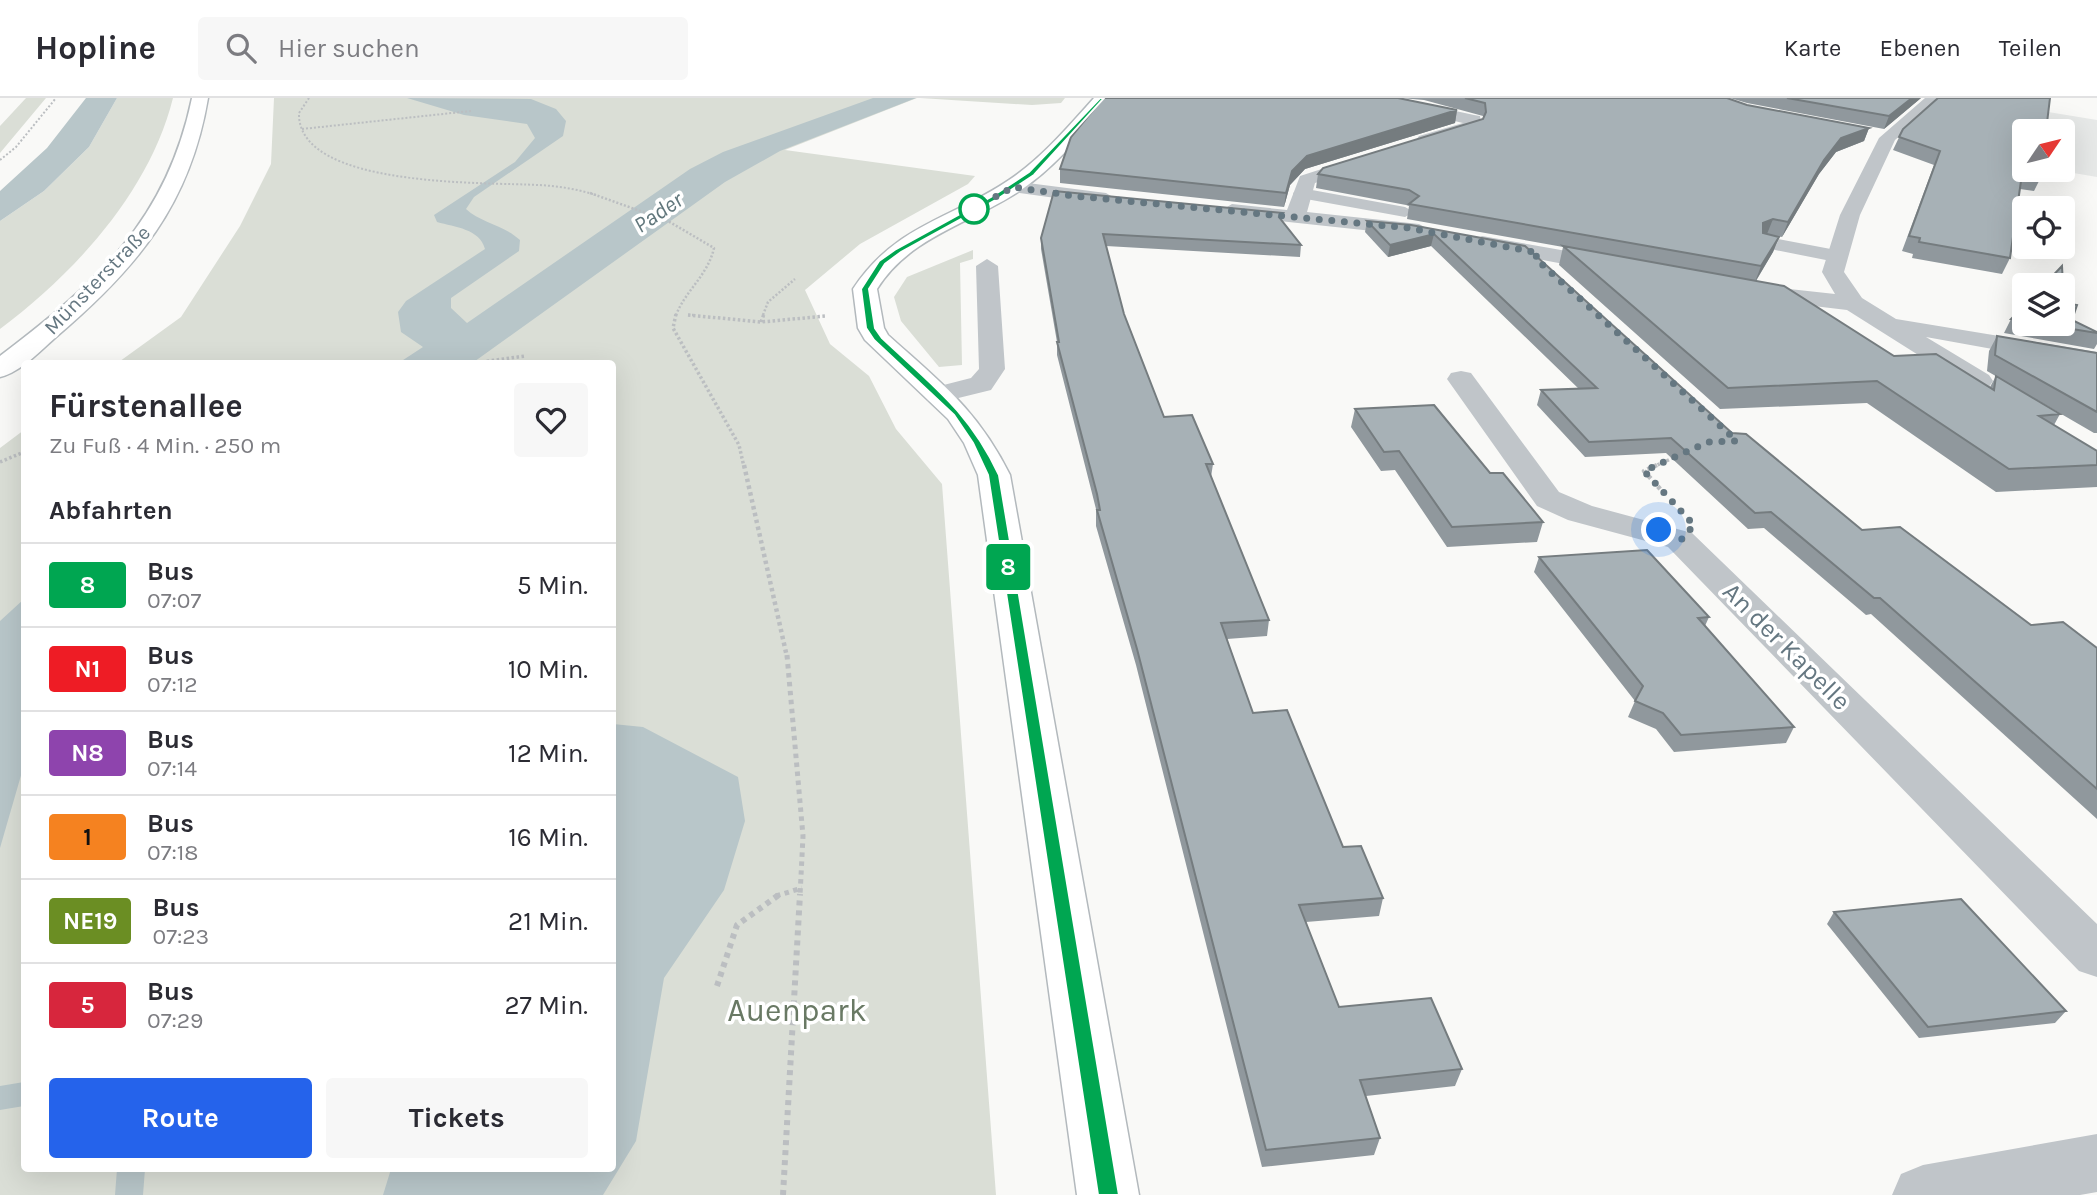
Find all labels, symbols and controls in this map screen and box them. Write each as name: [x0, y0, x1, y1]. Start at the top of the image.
search box: [198, 17, 688, 80]
text: Hopline: [35, 29, 156, 67]
icon: search: [222, 29, 260, 67]
text: Hier suchen: [278, 33, 420, 64]
text: Karte: [1784, 34, 1841, 62]
text: Ebenen: [1879, 34, 1961, 62]
text: Teilen: [1999, 34, 2062, 62]
north arrow: [2012, 119, 2076, 182]
map controls: [2012, 119, 2075, 336]
water label: Pader: [628, 186, 689, 239]
unlabelled marker: [959, 194, 989, 224]
button: locate: [2012, 196, 2075, 259]
street label: Münsterstraße: [39, 221, 155, 339]
button: layers: [2012, 273, 2075, 336]
button: heart: [514, 383, 588, 457]
text: Fürstenallee: [49, 387, 243, 425]
text: Zu Fuß · 4 Min. · 250 m: [49, 432, 281, 459]
text: Abfahrten: [49, 495, 173, 526]
your location: [1641, 512, 1676, 547]
line badge: 8: [985, 544, 1031, 590]
text: 8: [1000, 553, 1016, 581]
text: Bus: [147, 556, 194, 587]
text: 5 Min.: [517, 570, 588, 601]
text: 8: [80, 571, 95, 599]
street label: An der Kapelle: [1716, 576, 1857, 717]
text: 07:07: [147, 587, 201, 614]
text: Bus: [147, 640, 194, 671]
text: 10 Min.: [508, 654, 588, 685]
text: N1: [75, 655, 100, 683]
text: 07:12: [147, 671, 198, 698]
text: Bus: [147, 724, 194, 755]
text: 12 Min.: [508, 738, 588, 769]
text: N8: [71, 739, 104, 767]
text: 07:14: [147, 755, 197, 782]
text: Bus: [147, 808, 194, 839]
text: 16 Min.: [508, 822, 588, 853]
text: 1: [83, 823, 92, 851]
text: 07:18: [147, 839, 199, 866]
text: Bus: [152, 892, 199, 923]
text: 21 Min.: [508, 906, 588, 937]
text: NE19: [63, 907, 117, 935]
text: 07:23: [152, 923, 209, 950]
text: Bus: [147, 976, 194, 1007]
text: 27 Min.: [504, 990, 588, 1021]
text: 5: [81, 991, 94, 1019]
park label: Auenpark: [727, 992, 867, 1029]
text: 07:29: [147, 1007, 203, 1034]
button: Route: [49, 1078, 312, 1158]
button: Tickets: [326, 1078, 588, 1158]

